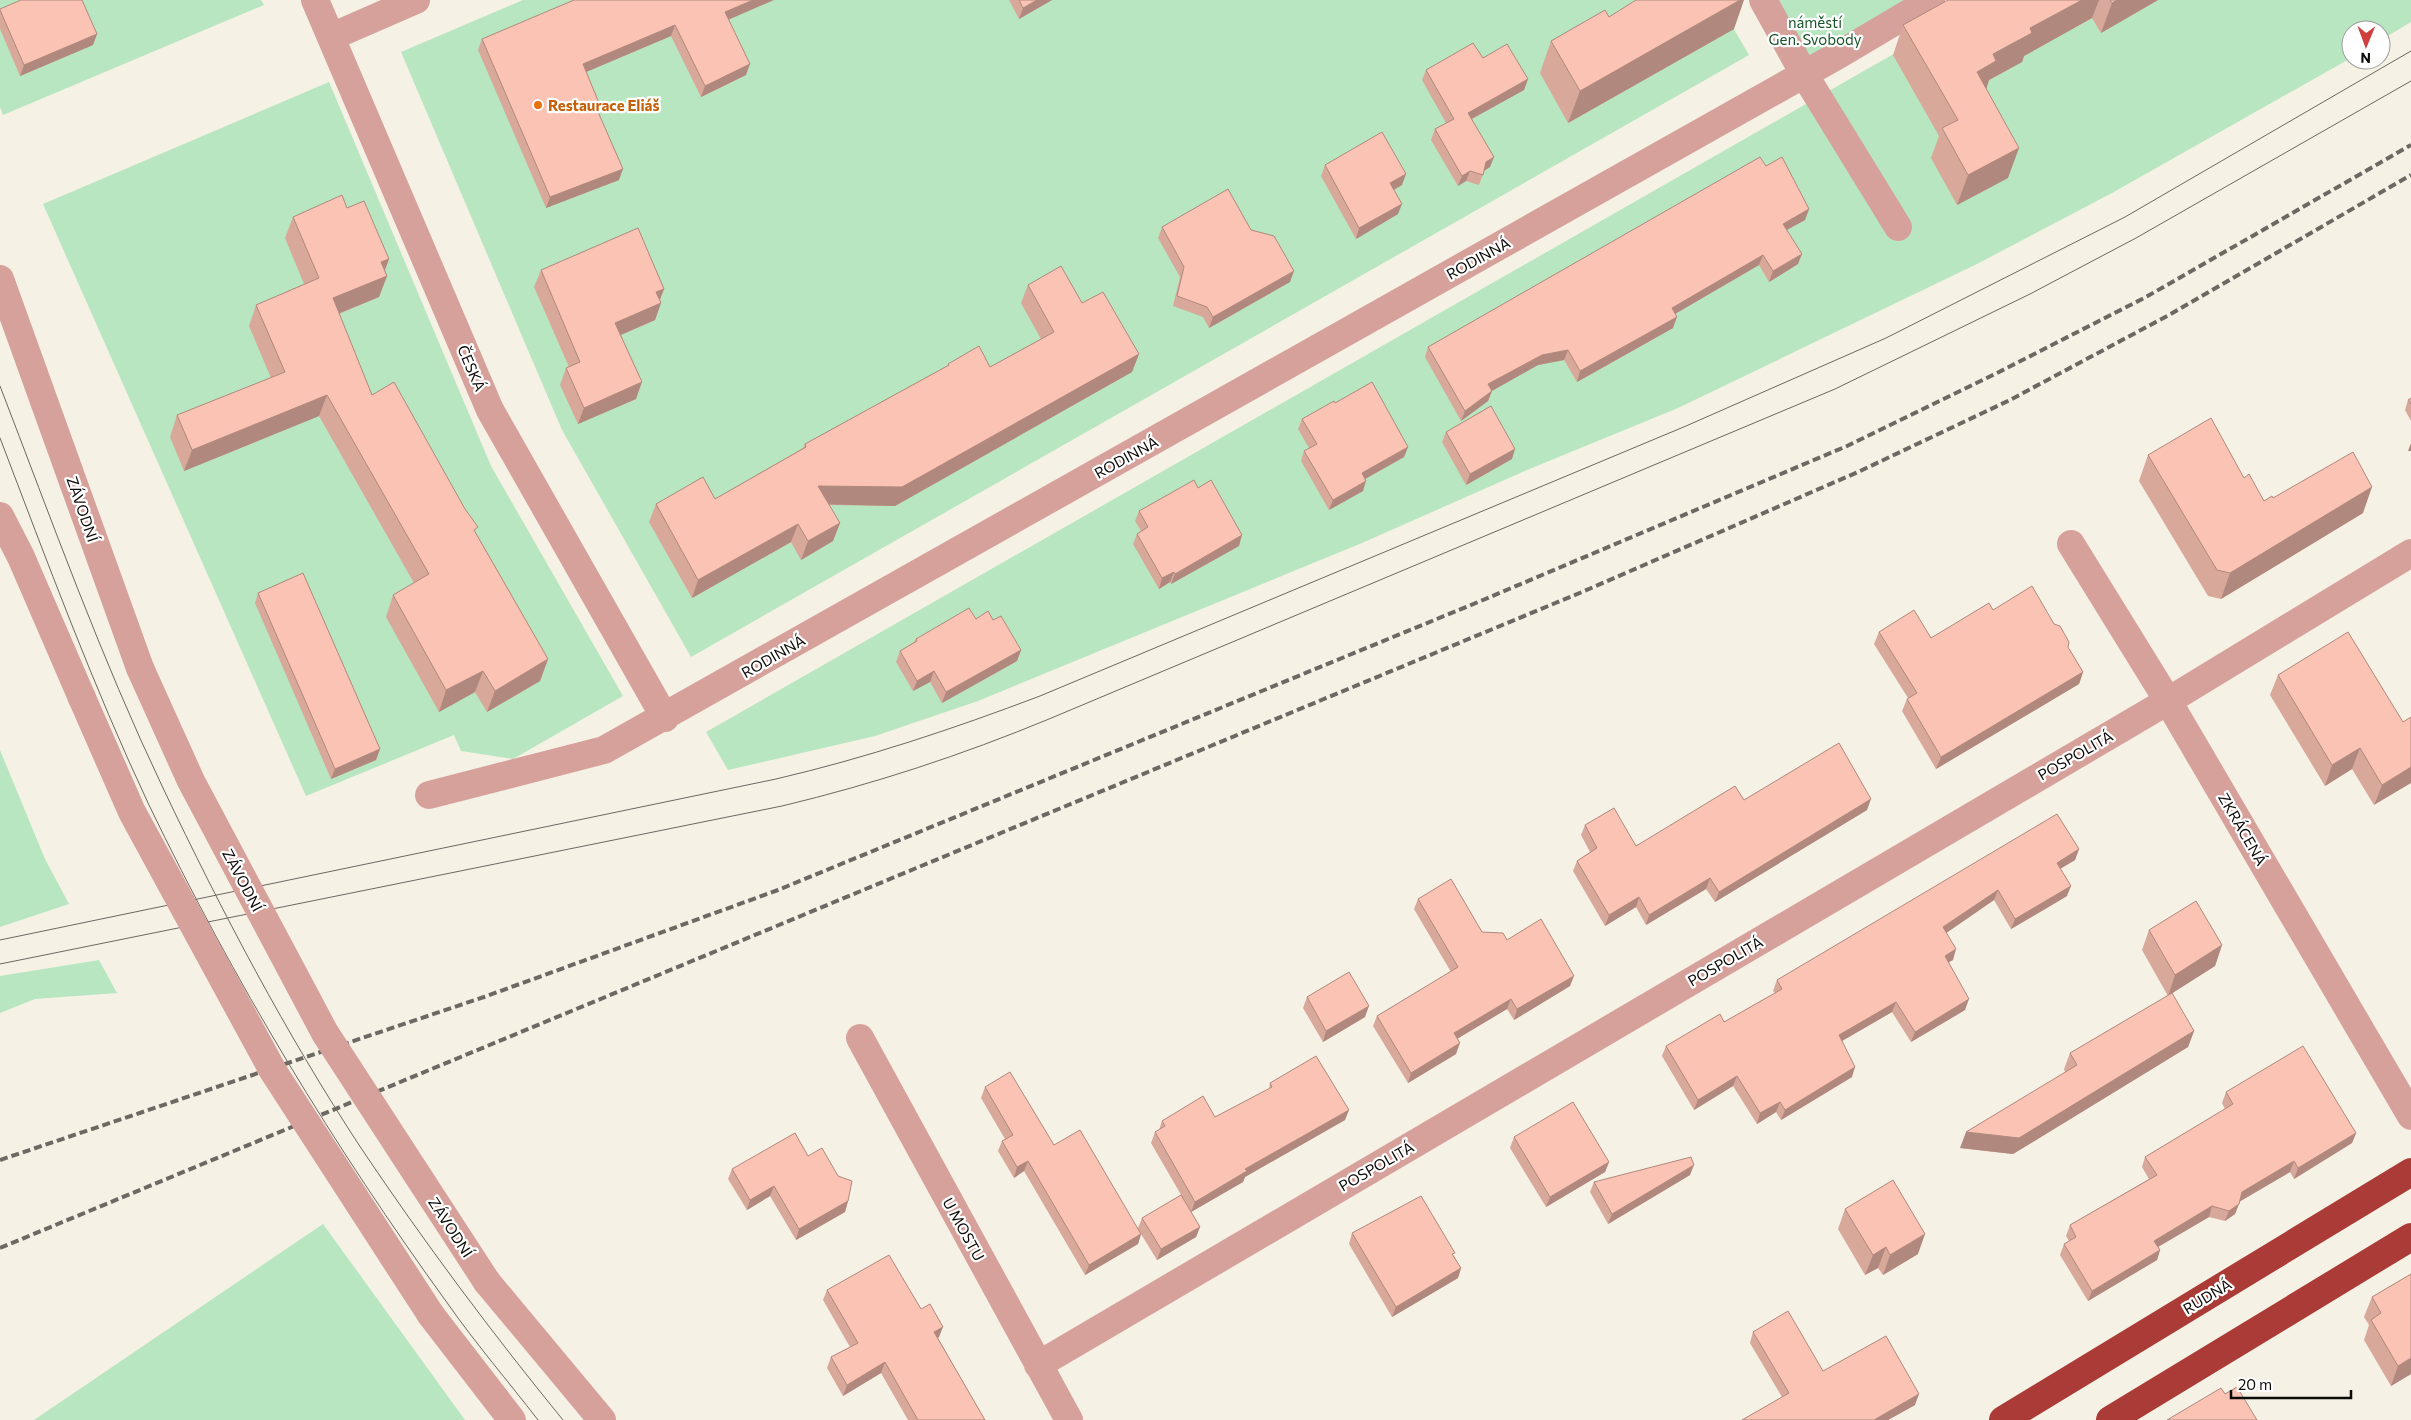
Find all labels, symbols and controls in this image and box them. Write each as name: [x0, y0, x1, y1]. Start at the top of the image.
park label: náměstí Gen. Svobody: [1768, 13, 1862, 48]
north arrow: [2341, 20, 2391, 70]
text: N: [2360, 50, 2371, 67]
place label: Restaurace Eliáš: [548, 96, 659, 114]
marker: Restaurace Eliáš: [532, 99, 544, 111]
street label: RODINNÁ: [1442, 232, 1513, 283]
street label: ČESKÁ: [454, 342, 491, 394]
street label: RODINNÁ: [1090, 431, 1161, 482]
street label: ZÁVODNÍ: [63, 474, 104, 545]
street label: RODINNÁ: [738, 630, 808, 681]
street label: POSPOLITÁ: [2034, 725, 2116, 784]
street label: ZKRÁCENÁ: [2215, 789, 2272, 869]
street label: ZÁVODNÍ: [219, 845, 268, 915]
street label: POSPOLITÁ: [1684, 931, 1766, 990]
street label: POSPOLITÁ: [1335, 1136, 1417, 1195]
street label: ZÁVODNÍ: [425, 1193, 478, 1261]
street label: U MOSTU: [939, 1194, 989, 1264]
street label: RUDNÁ: [2179, 1274, 2235, 1317]
scale bar: [2231, 1368, 2351, 1400]
text: 20 m: [2238, 1375, 2272, 1393]

